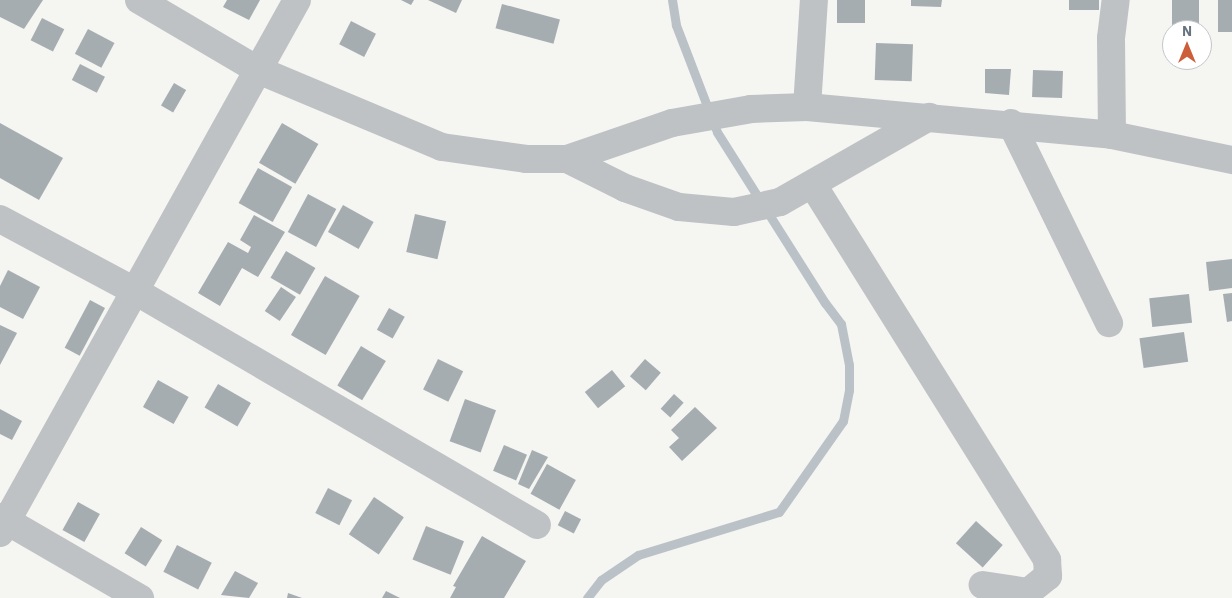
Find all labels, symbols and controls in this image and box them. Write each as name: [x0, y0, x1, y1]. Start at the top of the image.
north arrow: [1162, 20, 1212, 70]
text: N: [1182, 22, 1192, 40]

